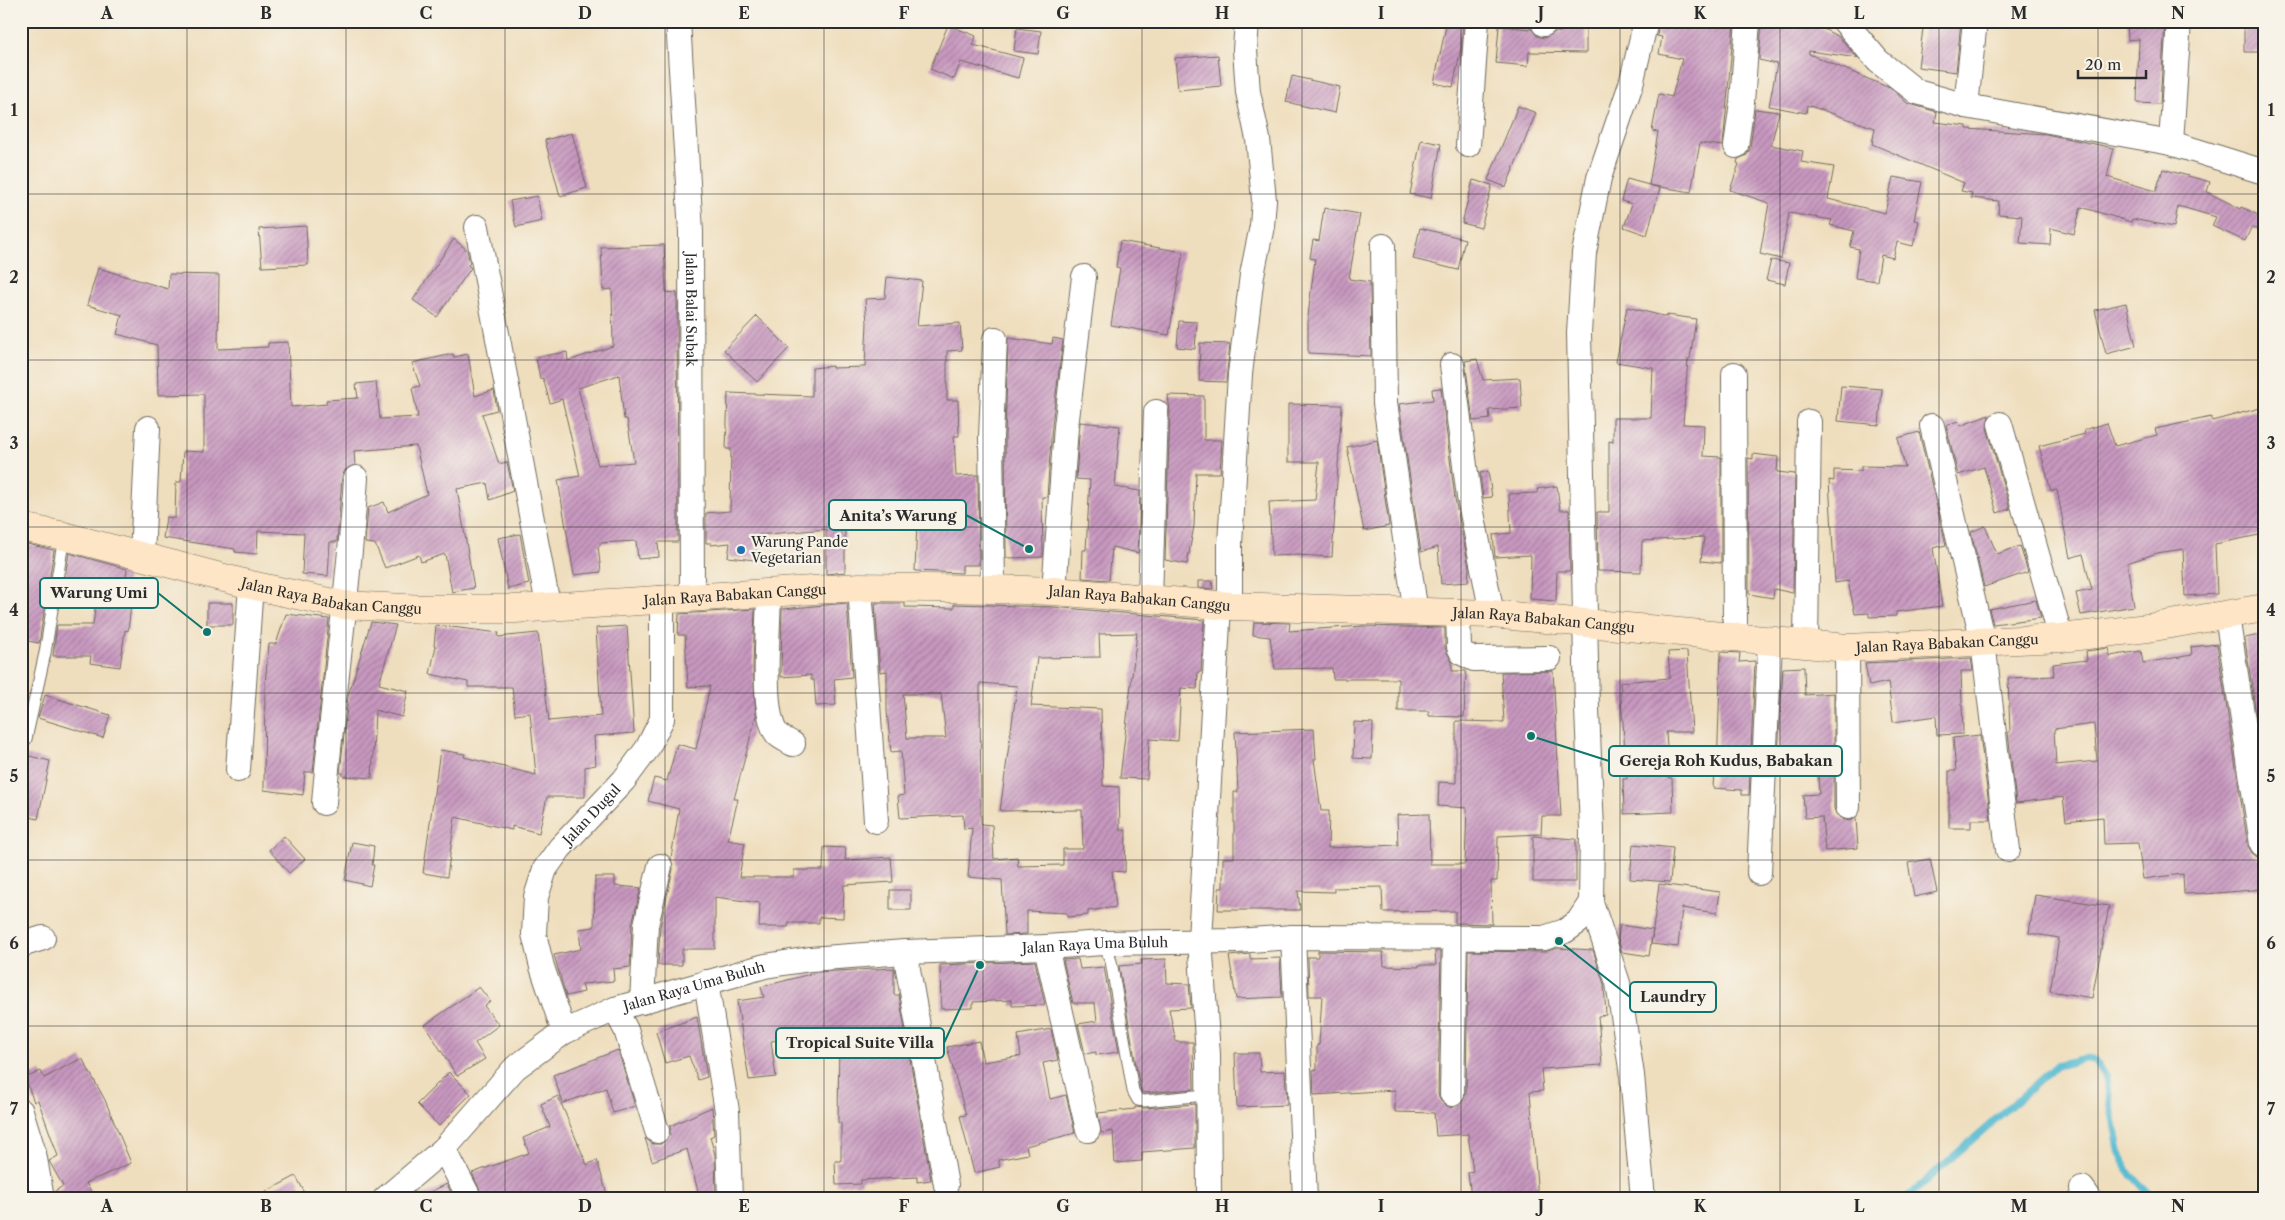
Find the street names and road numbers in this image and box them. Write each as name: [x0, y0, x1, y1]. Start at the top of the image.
street label: Jalan Balai Subak: [682, 251, 700, 367]
street label: Jalan Raya Babakan Canggu: [237, 573, 423, 618]
street label: Jalan Raya Babakan Canggu: [641, 580, 827, 610]
street label: Jalan Raya Babakan Canggu: [1046, 582, 1232, 615]
street label: Jalan Raya Babakan Canggu: [1450, 604, 1636, 637]
street label: Jalan Raya Babakan Canggu: [1853, 630, 2039, 657]
street label: Jalan Dugul: [558, 780, 624, 850]
street label: Jalan Raya Uma Buluh: [1020, 933, 1169, 957]
street label: Jalan Raya Uma Buluh: [619, 957, 767, 1016]

